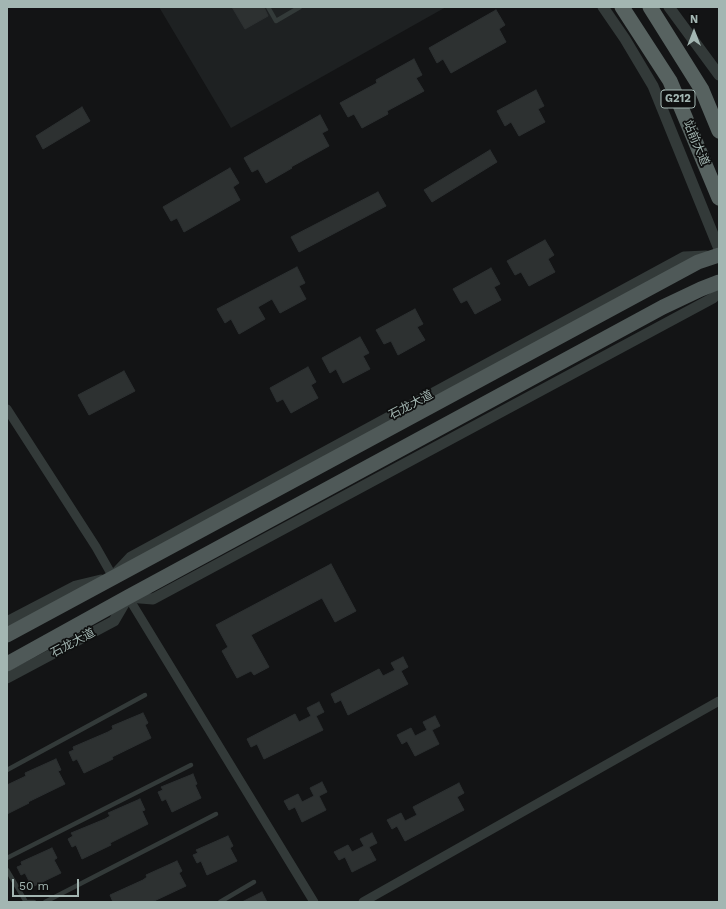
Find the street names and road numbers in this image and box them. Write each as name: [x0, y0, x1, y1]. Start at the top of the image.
road number: G212: [661, 90, 695, 108]
street label: 站前大道: [680, 118, 712, 168]
street label: 石龙大道: [386, 387, 436, 423]
street label: 石龙大道: [48, 625, 98, 661]

